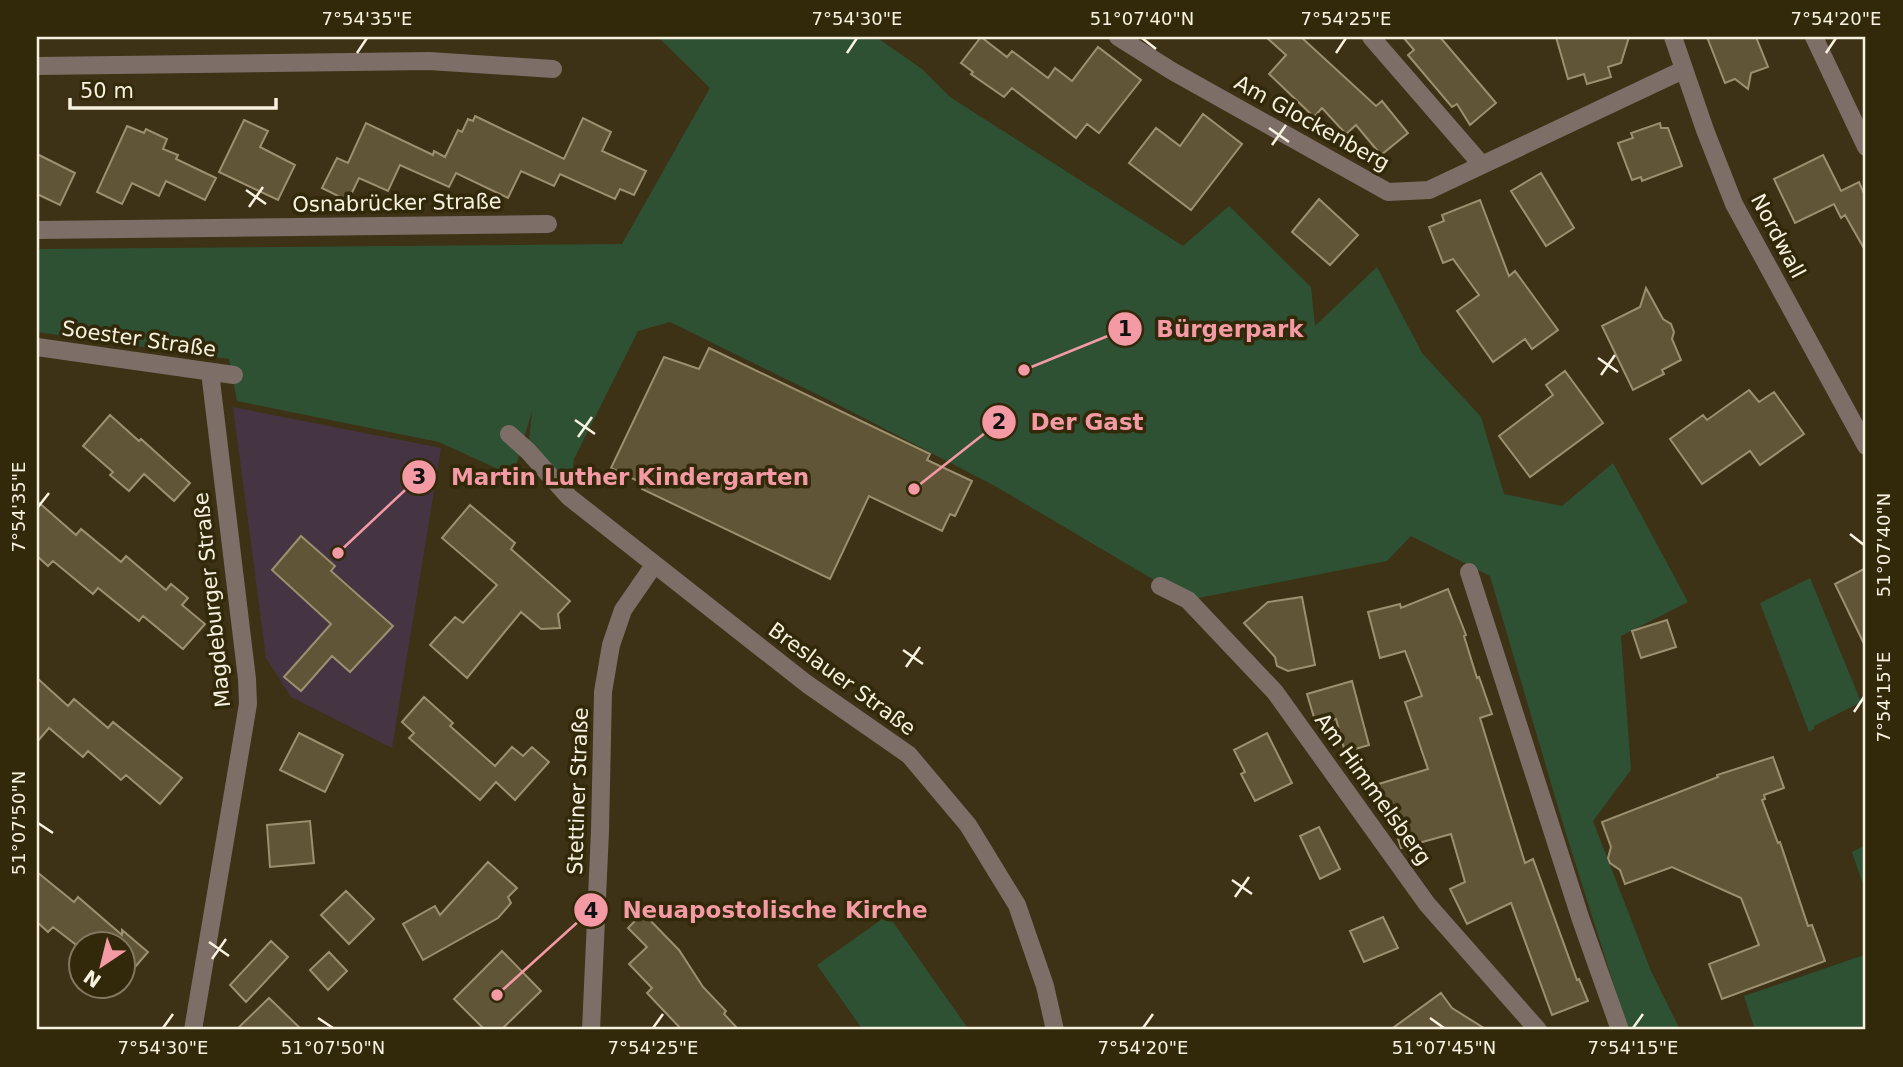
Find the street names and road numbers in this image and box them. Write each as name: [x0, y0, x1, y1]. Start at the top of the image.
street label: Am Glockenberg: [1230, 70, 1394, 176]
street label: Osnabrücker Straße: [292, 189, 502, 217]
street label: Nordwall: [1746, 190, 1810, 282]
street label: Soester Straße: [60, 316, 218, 362]
street label: Magdeburger Straße: [189, 491, 235, 709]
street label: Breslauer Straße: [764, 618, 920, 740]
street label: Stettiner Straße: [563, 707, 593, 875]
street label: Am Himmelsberg: [1310, 708, 1436, 870]

